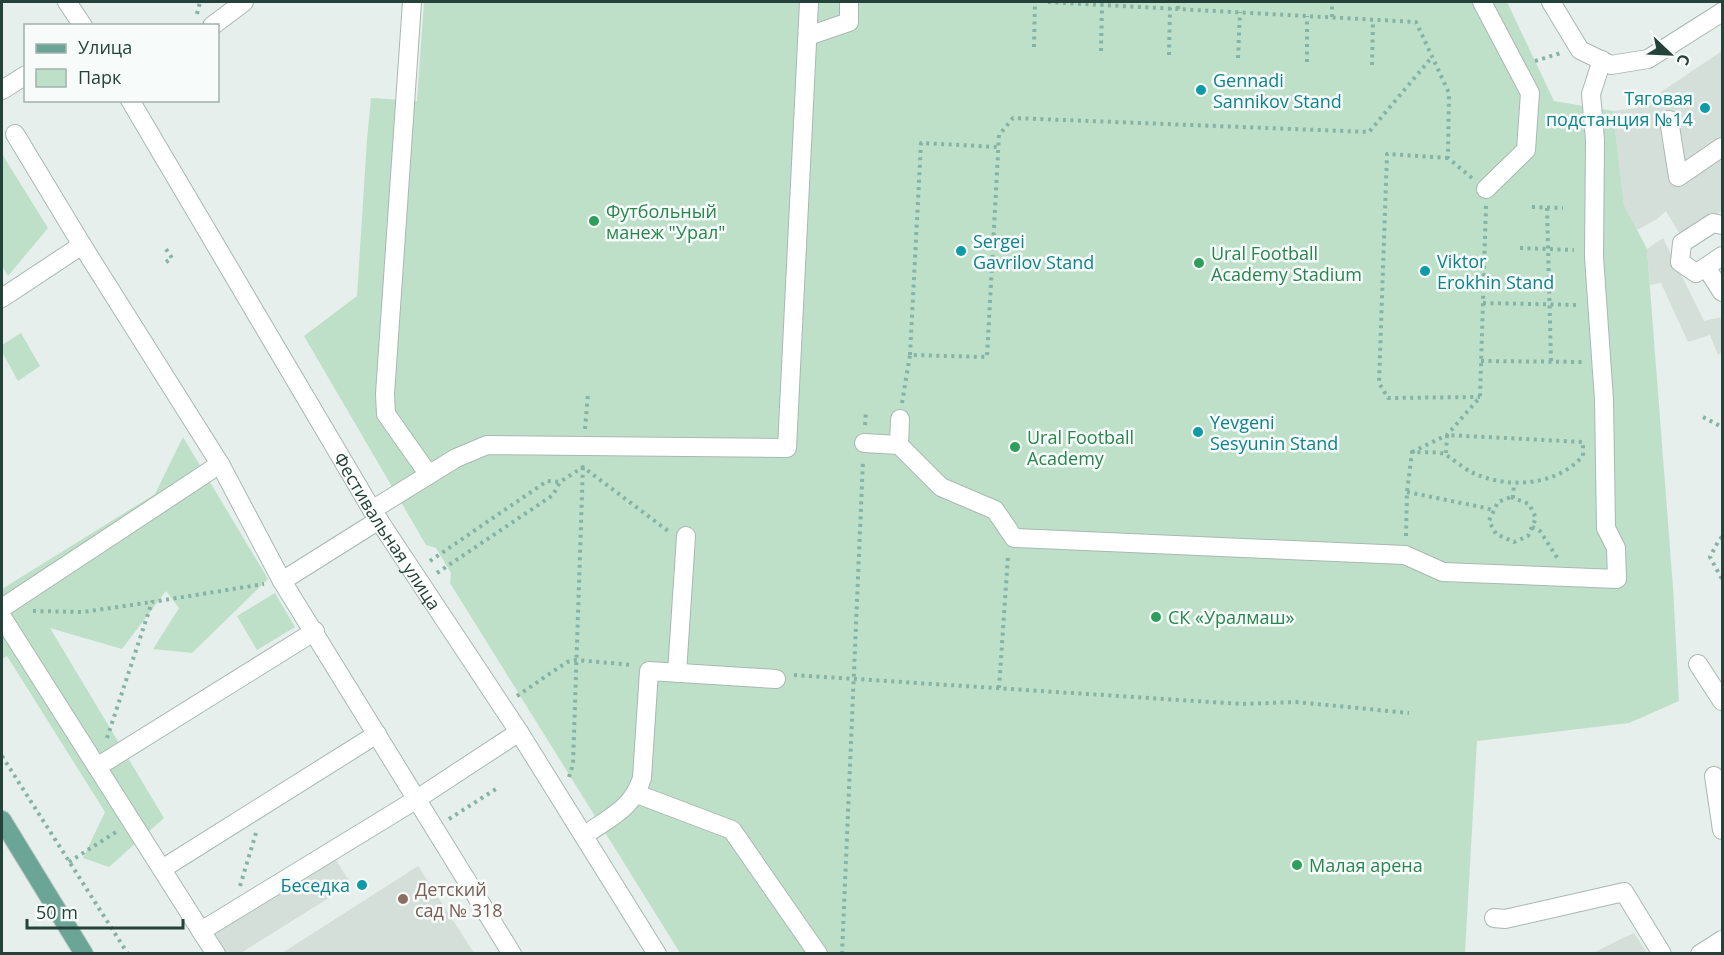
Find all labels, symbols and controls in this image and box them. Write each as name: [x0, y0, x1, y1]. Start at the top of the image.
legend: [24, 24, 219, 102]
north arrow: [1640, 24, 1700, 84]
text: Улица: [78, 35, 132, 59]
text: С: [1672, 51, 1696, 69]
text: Парк: [78, 65, 122, 89]
place label: Gennadi Sannikov Stand: [1213, 68, 1342, 113]
marker: Gennadi Sannikov Stand: [1194, 83, 1208, 97]
place label: Тяговая подстанция №14: [1546, 86, 1693, 131]
marker: Тяговая подстанция №14: [1698, 101, 1712, 115]
place label: Футбольный манеж "Урал": [606, 199, 725, 244]
marker: Футбольный манеж "Урал": [587, 214, 601, 228]
place label: Sergei Gavrilov Stand: [973, 229, 1094, 274]
place label: Ural Football Academy Stadium: [1211, 241, 1362, 286]
marker: Sergei Gavrilov Stand: [954, 244, 968, 258]
place label: Viktor Erokhin Stand: [1437, 249, 1554, 294]
marker: Ural Football Academy Stadium: [1192, 256, 1206, 270]
marker: Viktor Erokhin Stand: [1418, 264, 1432, 278]
place label: Yevgeni Sesyunin Stand: [1210, 410, 1338, 455]
place label: Ural Football Academy: [1027, 425, 1134, 470]
marker: Yevgeni Sesyunin Stand: [1191, 425, 1205, 439]
marker: Ural Football Academy: [1008, 440, 1022, 454]
street label: Фестивальная улица: [328, 448, 447, 614]
place label: СК «Уралмаш»: [1168, 605, 1295, 629]
marker: СК «Уралмаш»: [1149, 610, 1163, 624]
place label: Малая арена: [1309, 853, 1423, 877]
marker: Малая арена: [1290, 858, 1304, 872]
place label: Беседка: [281, 873, 350, 897]
place label: Детский сад № 318: [415, 877, 503, 922]
marker: Беседка: [355, 878, 369, 892]
scale bar: [27, 892, 183, 930]
marker: Детский сад № 318: [396, 892, 410, 906]
text: 50 m: [36, 900, 78, 924]

